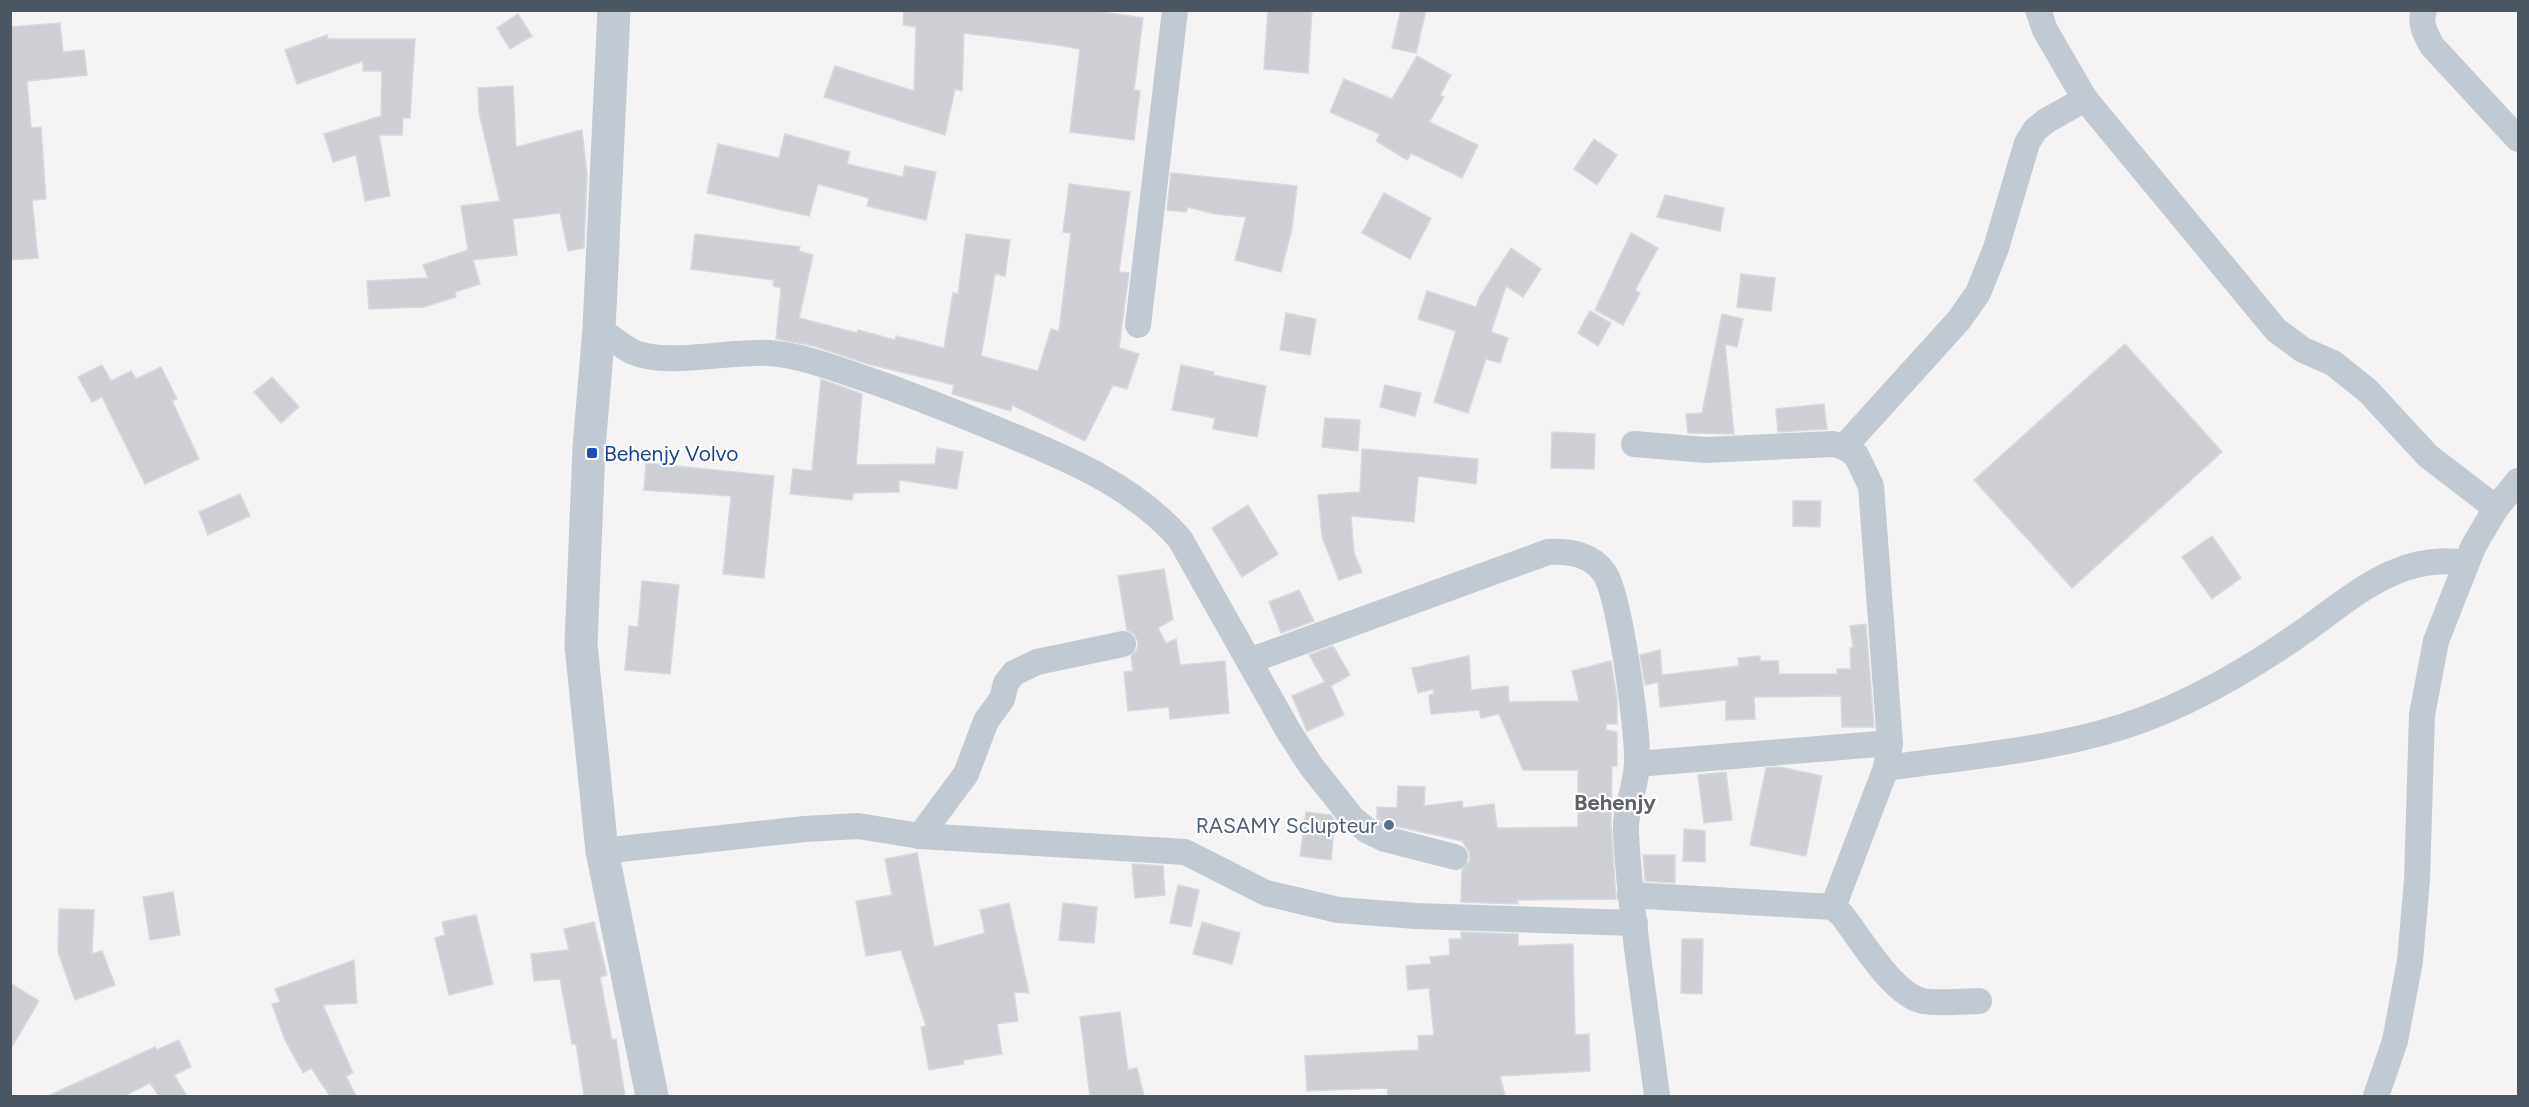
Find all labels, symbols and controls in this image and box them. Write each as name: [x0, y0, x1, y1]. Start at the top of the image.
place label: Behenjy Volvo: [604, 441, 738, 466]
marker: Behenjy Volvo: [585, 446, 599, 460]
district label: Behenjy: [1574, 789, 1656, 816]
place label: RASAMY Sclupteur: [1196, 813, 1377, 838]
marker: RASAMY Sclupteur: [1382, 818, 1396, 832]

